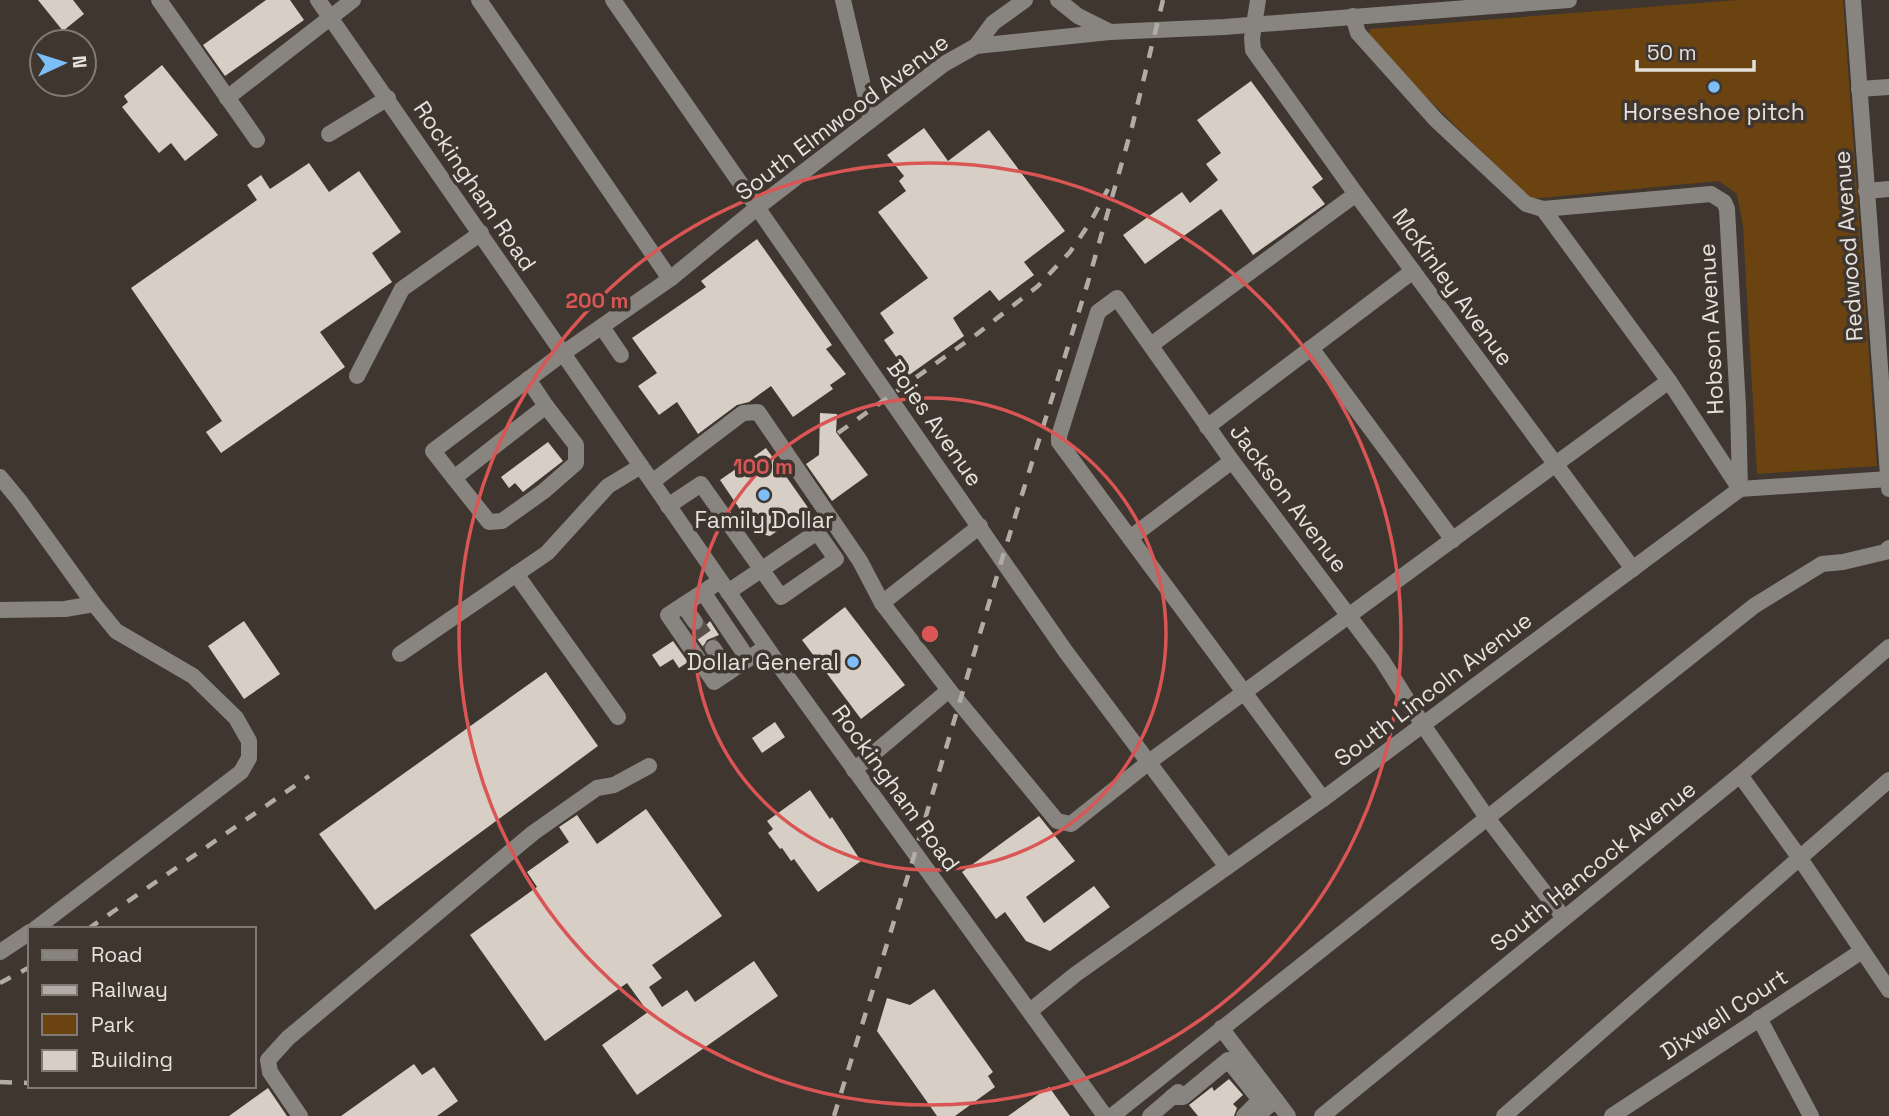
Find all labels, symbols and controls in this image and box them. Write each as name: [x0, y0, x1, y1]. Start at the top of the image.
street label: South Elmwood Avenue: [729, 27, 955, 207]
north arrow: [28, 28, 98, 98]
scale bar: [1637, 28, 1754, 72]
text: 50 m: [1647, 39, 1697, 66]
text: N: [67, 55, 92, 69]
marker: Horseshoe pitch: [1706, 79, 1722, 95]
street label: Rockingham Road: [407, 95, 543, 277]
place label: Horseshoe pitch: [1623, 97, 1805, 127]
street label: Redwood Avenue: [1826, 150, 1870, 342]
street label: McKinley Avenue: [1386, 202, 1520, 372]
street label: Hobson Avenue: [1692, 243, 1730, 415]
text: 200 m: [566, 287, 628, 314]
street label: Boies Avenue: [880, 354, 990, 492]
street label: Jackson Avenue: [1223, 417, 1355, 579]
text: 100 m: [733, 453, 793, 480]
marker: Family Dollar: [756, 487, 772, 503]
place label: Family Dollar: [694, 505, 834, 535]
street label: South Lincoln Avenue: [1328, 605, 1538, 773]
centre of rings: [918, 622, 942, 646]
place label: Dollar General: [687, 647, 839, 677]
marker: Dollar General: [845, 654, 861, 670]
street label: Rockingham Road: [825, 699, 967, 877]
street label: South Hancock Avenue: [1484, 774, 1702, 958]
legend: [28, 927, 256, 1088]
text: Road: [91, 941, 143, 968]
street label: Dixwell Court: [1655, 962, 1793, 1066]
text: Railway: [91, 976, 168, 1003]
text: Park: [91, 1011, 135, 1038]
text: Building: [91, 1046, 173, 1073]

